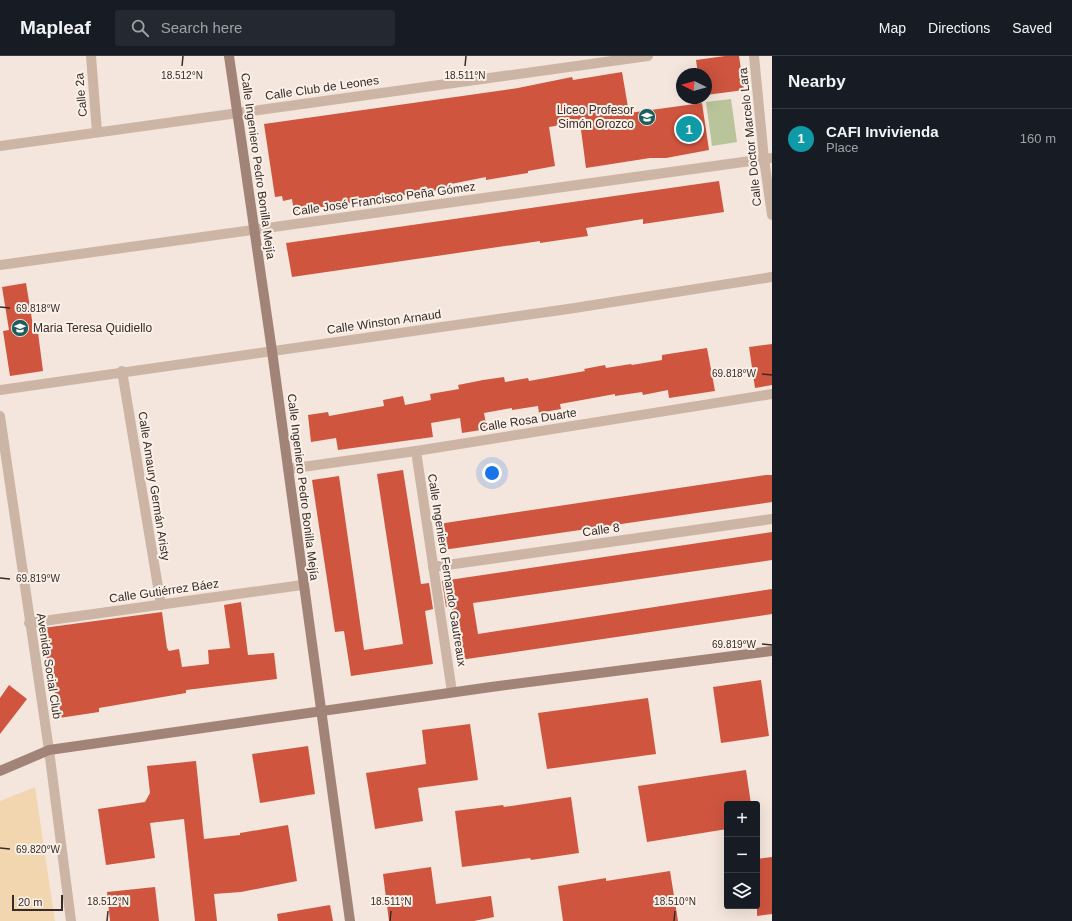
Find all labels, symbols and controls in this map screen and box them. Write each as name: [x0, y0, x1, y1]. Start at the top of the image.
search box: [115, 10, 395, 46]
text: Mapleaf: [20, 17, 91, 38]
icon: search: [129, 17, 151, 39]
text: Search here: [161, 19, 242, 36]
text: Map: [879, 20, 906, 36]
text: Directions: [928, 20, 990, 36]
text: Saved: [1012, 20, 1052, 36]
street label: Calle Doctor Marcelo Lara: [736, 67, 764, 207]
north arrow: [676, 68, 712, 104]
text: 18.512°N: [161, 70, 203, 81]
text: 18.511°N: [444, 70, 486, 81]
street label: Calle 2a: [72, 72, 90, 118]
street label: Calle Ingeniero Pedro Bonilla Mejía: [238, 72, 278, 260]
text: Nearby: [788, 72, 846, 91]
street label: Calle Club de Leones: [264, 73, 380, 103]
place label: Liceo Profesor Simón Orozco: [557, 103, 634, 131]
school or university icon: Liceo Profesor Simón Orozco: [637, 107, 657, 127]
pin: 1: [676, 114, 702, 144]
text: CAFI Invivienda: [826, 123, 939, 140]
text: 1: [797, 131, 805, 146]
text: 160 m: [1020, 131, 1056, 146]
text: Place: [826, 140, 859, 155]
street label: Calle José Francisco Peña Gómez: [292, 179, 476, 219]
text: 69.818°W: [16, 303, 61, 314]
street label: Calle Winston Arnaud: [326, 307, 442, 337]
school or university icon: Maria Teresa Quidiello: [10, 318, 30, 338]
place label: Maria Teresa Quidiello: [33, 321, 152, 335]
text: 69.818°W: [712, 368, 757, 379]
street label: Calle Ingeniero Pedro Bonilla Mejía: [285, 393, 321, 582]
street label: Calle Rosa Duarte: [478, 405, 578, 435]
street label: Calle Amaury Germán Aristy: [135, 410, 173, 562]
your location: [482, 463, 502, 483]
street label: Calle Ingeniero Fernando Gautreaux: [425, 473, 469, 667]
street label: Calle 8: [582, 520, 621, 540]
text: 69.819°W: [16, 573, 61, 584]
street label: Calle Gutiérrez Báez: [108, 576, 220, 606]
street label: Avenida Social Club: [34, 612, 64, 720]
text: 69.819°W: [712, 639, 757, 650]
map controls: [724, 801, 760, 909]
button: +: [724, 801, 760, 837]
button: −: [724, 837, 760, 873]
text: 69.820°W: [16, 844, 61, 855]
button: layers: [724, 873, 760, 909]
scale bar: [12, 893, 63, 912]
text: 20 m: [18, 896, 42, 908]
text: 18.512°N: [87, 896, 129, 907]
text: 18.511°N: [370, 896, 412, 907]
text: 18.510°N: [654, 896, 696, 907]

